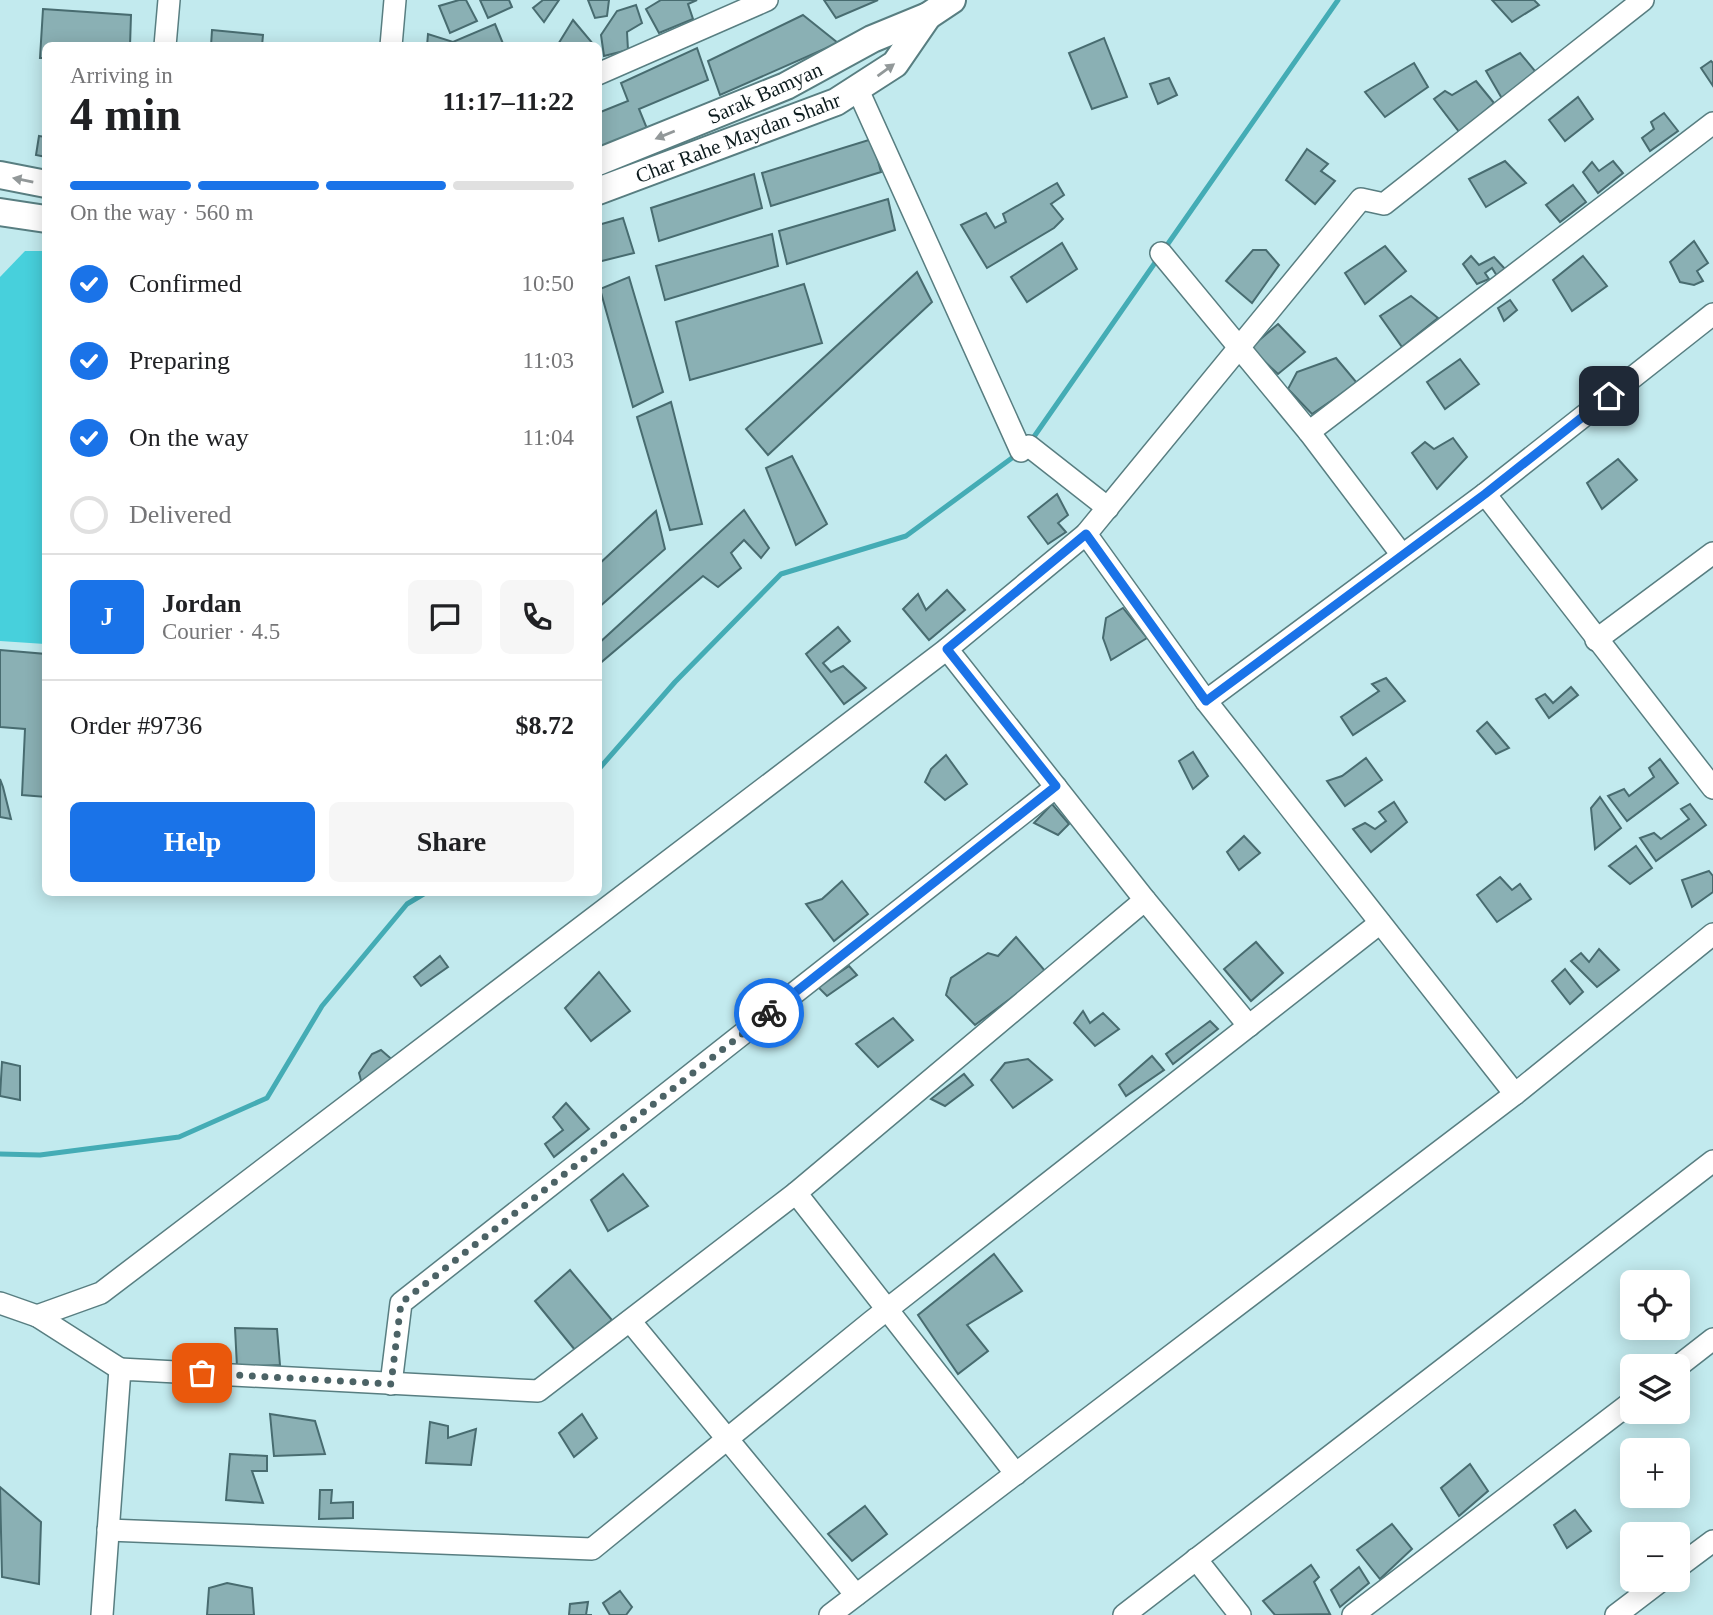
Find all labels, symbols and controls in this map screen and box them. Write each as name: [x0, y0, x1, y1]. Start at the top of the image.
street label: Sarak Bamyan: [704, 57, 827, 129]
text: Arriving in: [70, 63, 173, 88]
one-way arrow: [877, 63, 895, 77]
text: 11:17–11:22: [443, 87, 574, 116]
street label: Char Rahe Maydan Shahr: [632, 88, 844, 188]
text: 4 min: [70, 89, 181, 140]
one-way arrow: [655, 130, 676, 141]
one-way arrow: [12, 174, 34, 185]
text: On the way · 560 m: [70, 200, 253, 225]
icon: check: [70, 265, 108, 303]
text: Confirmed: [129, 269, 242, 298]
text: 10:50: [522, 271, 574, 296]
icon: check: [70, 342, 108, 380]
text: Preparing: [129, 346, 230, 375]
text: 11:03: [522, 348, 574, 373]
pin: [1579, 366, 1639, 426]
icon: home: [1590, 377, 1628, 415]
icon: check: [70, 419, 108, 457]
text: On the way: [129, 423, 249, 452]
text: 11:04: [522, 425, 574, 450]
text: Delivered: [129, 500, 232, 529]
button: chat: [408, 580, 482, 654]
button: phone: [500, 580, 574, 654]
text: Jordan: [162, 589, 241, 618]
text: J: [101, 602, 114, 631]
text: Courier · 4.5: [162, 619, 280, 644]
text: Order #9736: [70, 711, 202, 740]
text: $8.72: [516, 711, 574, 740]
button: Help: [70, 802, 315, 882]
button: Share: [329, 802, 574, 882]
courier: [734, 978, 804, 1048]
icon: bike: [750, 994, 788, 1032]
map controls: [1620, 1270, 1690, 1592]
button: locate: [1620, 1270, 1690, 1340]
pin: [172, 1343, 232, 1403]
icon: bag: [183, 1354, 221, 1392]
button: layers: [1620, 1354, 1690, 1424]
button: +: [1620, 1438, 1690, 1508]
button: −: [1620, 1522, 1690, 1592]

